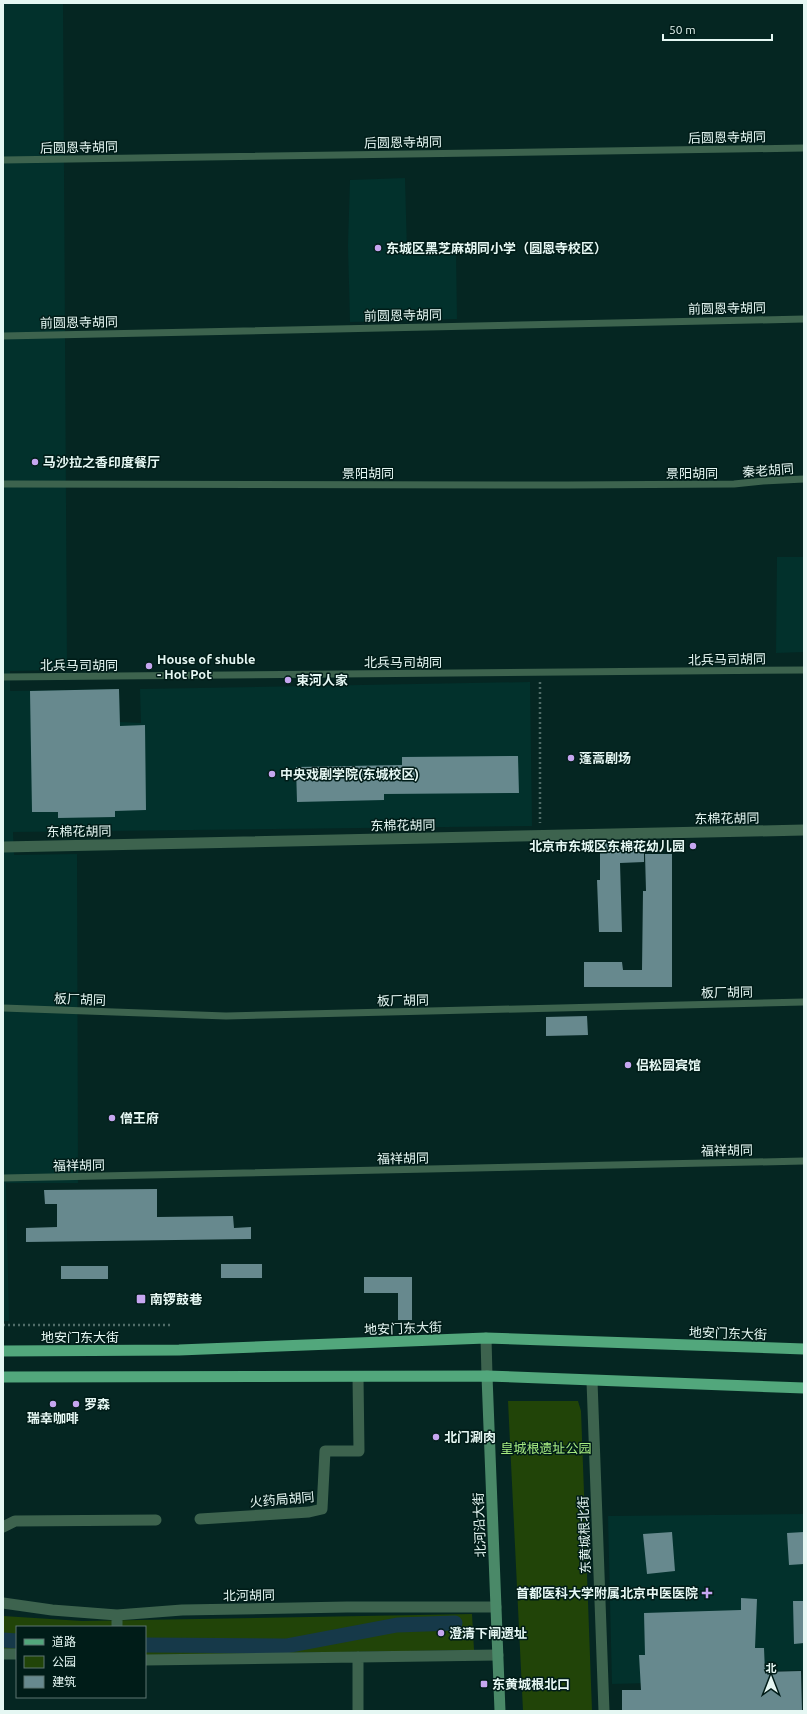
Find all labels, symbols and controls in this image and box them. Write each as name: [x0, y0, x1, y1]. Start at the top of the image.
scale bar: [663, 16, 772, 42]
text: 50 m: [669, 23, 696, 36]
street label: 后圆恩寺胡同: [688, 129, 766, 145]
street label: 后圆恩寺胡同: [364, 134, 442, 150]
street label: 后圆恩寺胡同: [40, 139, 118, 155]
place label: 东城区黑芝麻胡同小学（圆恩寺校区）: [386, 241, 607, 255]
marker: 东城区黑芝麻胡同小学（圆恩寺校区）: [373, 243, 383, 253]
street label: 前圆恩寺胡同: [688, 300, 766, 316]
street label: 前圆恩寺胡同: [364, 307, 442, 323]
street label: 前圆恩寺胡同: [40, 314, 118, 330]
place label: 马沙拉之香印度餐厅: [43, 455, 160, 469]
marker: 马沙拉之香印度餐厅: [30, 457, 40, 467]
street label: 秦老胡同: [742, 461, 794, 479]
street label: 景阳胡同: [342, 466, 394, 480]
street label: 景阳胡同: [666, 466, 718, 480]
street label: 北兵马司胡同: [688, 651, 766, 667]
place label: House of shuble - Hot Pot: [157, 652, 255, 681]
street label: 北兵马司胡同: [364, 655, 442, 669]
street label: 北兵马司胡同: [40, 658, 118, 672]
marker: House of shuble - Hot Pot: [144, 661, 154, 671]
place label: 束河人家: [296, 673, 348, 687]
marker: 束河人家: [283, 675, 293, 685]
place label: 蓬蒿剧场: [579, 751, 631, 765]
marker: 蓬蒿剧场: [566, 753, 576, 763]
place label: 中央戏剧学院(东城校区): [280, 767, 419, 782]
marker: 中央戏剧学院(东城校区): [267, 769, 277, 779]
street label: 东棉花胡同: [694, 810, 760, 826]
street label: 东棉花胡同: [370, 817, 436, 833]
street label: 东棉花胡同: [46, 823, 112, 839]
place label: 北京市东城区东棉花幼儿园: [529, 839, 685, 853]
marker: 北京市东城区东棉花幼儿园: [688, 841, 698, 851]
street label: 板厂胡同: [701, 985, 753, 999]
street label: 板厂胡同: [54, 991, 106, 1007]
street label: 板厂胡同: [377, 993, 429, 1007]
place label: 侣松园宾馆: [636, 1058, 701, 1072]
marker: 侣松园宾馆: [623, 1060, 633, 1070]
place label: 僧王府: [120, 1111, 159, 1125]
marker: 僧王府: [107, 1113, 117, 1123]
street label: 福祥胡同: [701, 1143, 753, 1157]
street label: 福祥胡同: [377, 1151, 429, 1165]
street label: 福祥胡同: [53, 1158, 105, 1172]
place label: 南锣鼓巷: [150, 1292, 203, 1306]
marker: 南锣鼓巷: [135, 1293, 147, 1305]
street label: 地安门东大街: [364, 1320, 442, 1336]
street label: 地安门东大街: [689, 1325, 767, 1341]
street label: 地安门东大街: [41, 1330, 119, 1344]
place label: 罗森: [84, 1397, 110, 1411]
marker: 瑞幸咖啡: [48, 1399, 58, 1409]
marker: 罗森: [71, 1399, 81, 1409]
place label: 瑞幸咖啡: [27, 1411, 79, 1425]
place label: 北门涮肉: [444, 1430, 496, 1444]
marker: 北门涮肉: [431, 1432, 441, 1442]
park label: 皇城根遗址公园: [500, 1441, 592, 1455]
street label: 火药局胡同: [249, 1489, 315, 1509]
street label: 北河沿大街: [471, 1492, 487, 1558]
street label: 东黄城根北街: [576, 1496, 592, 1574]
place label: 首都医科大学附属北京中医医院: [516, 1586, 698, 1600]
marker: 首都医科大学附属北京中医医院: [701, 1587, 713, 1599]
street label: 北河胡同: [223, 1588, 275, 1602]
legend: [16, 1626, 146, 1698]
place label: 澄清下闸遗址: [449, 1626, 527, 1640]
marker: 澄清下闸遗址: [436, 1628, 446, 1638]
text: 道路: [52, 1635, 76, 1648]
text: 公园: [52, 1655, 76, 1668]
north arrow: [751, 1658, 791, 1698]
text: 北: [766, 1662, 777, 1674]
text: 建筑: [52, 1675, 76, 1688]
place label: 东黄城根北口: [492, 1677, 570, 1691]
marker: 东黄城根北口: [479, 1679, 489, 1689]

